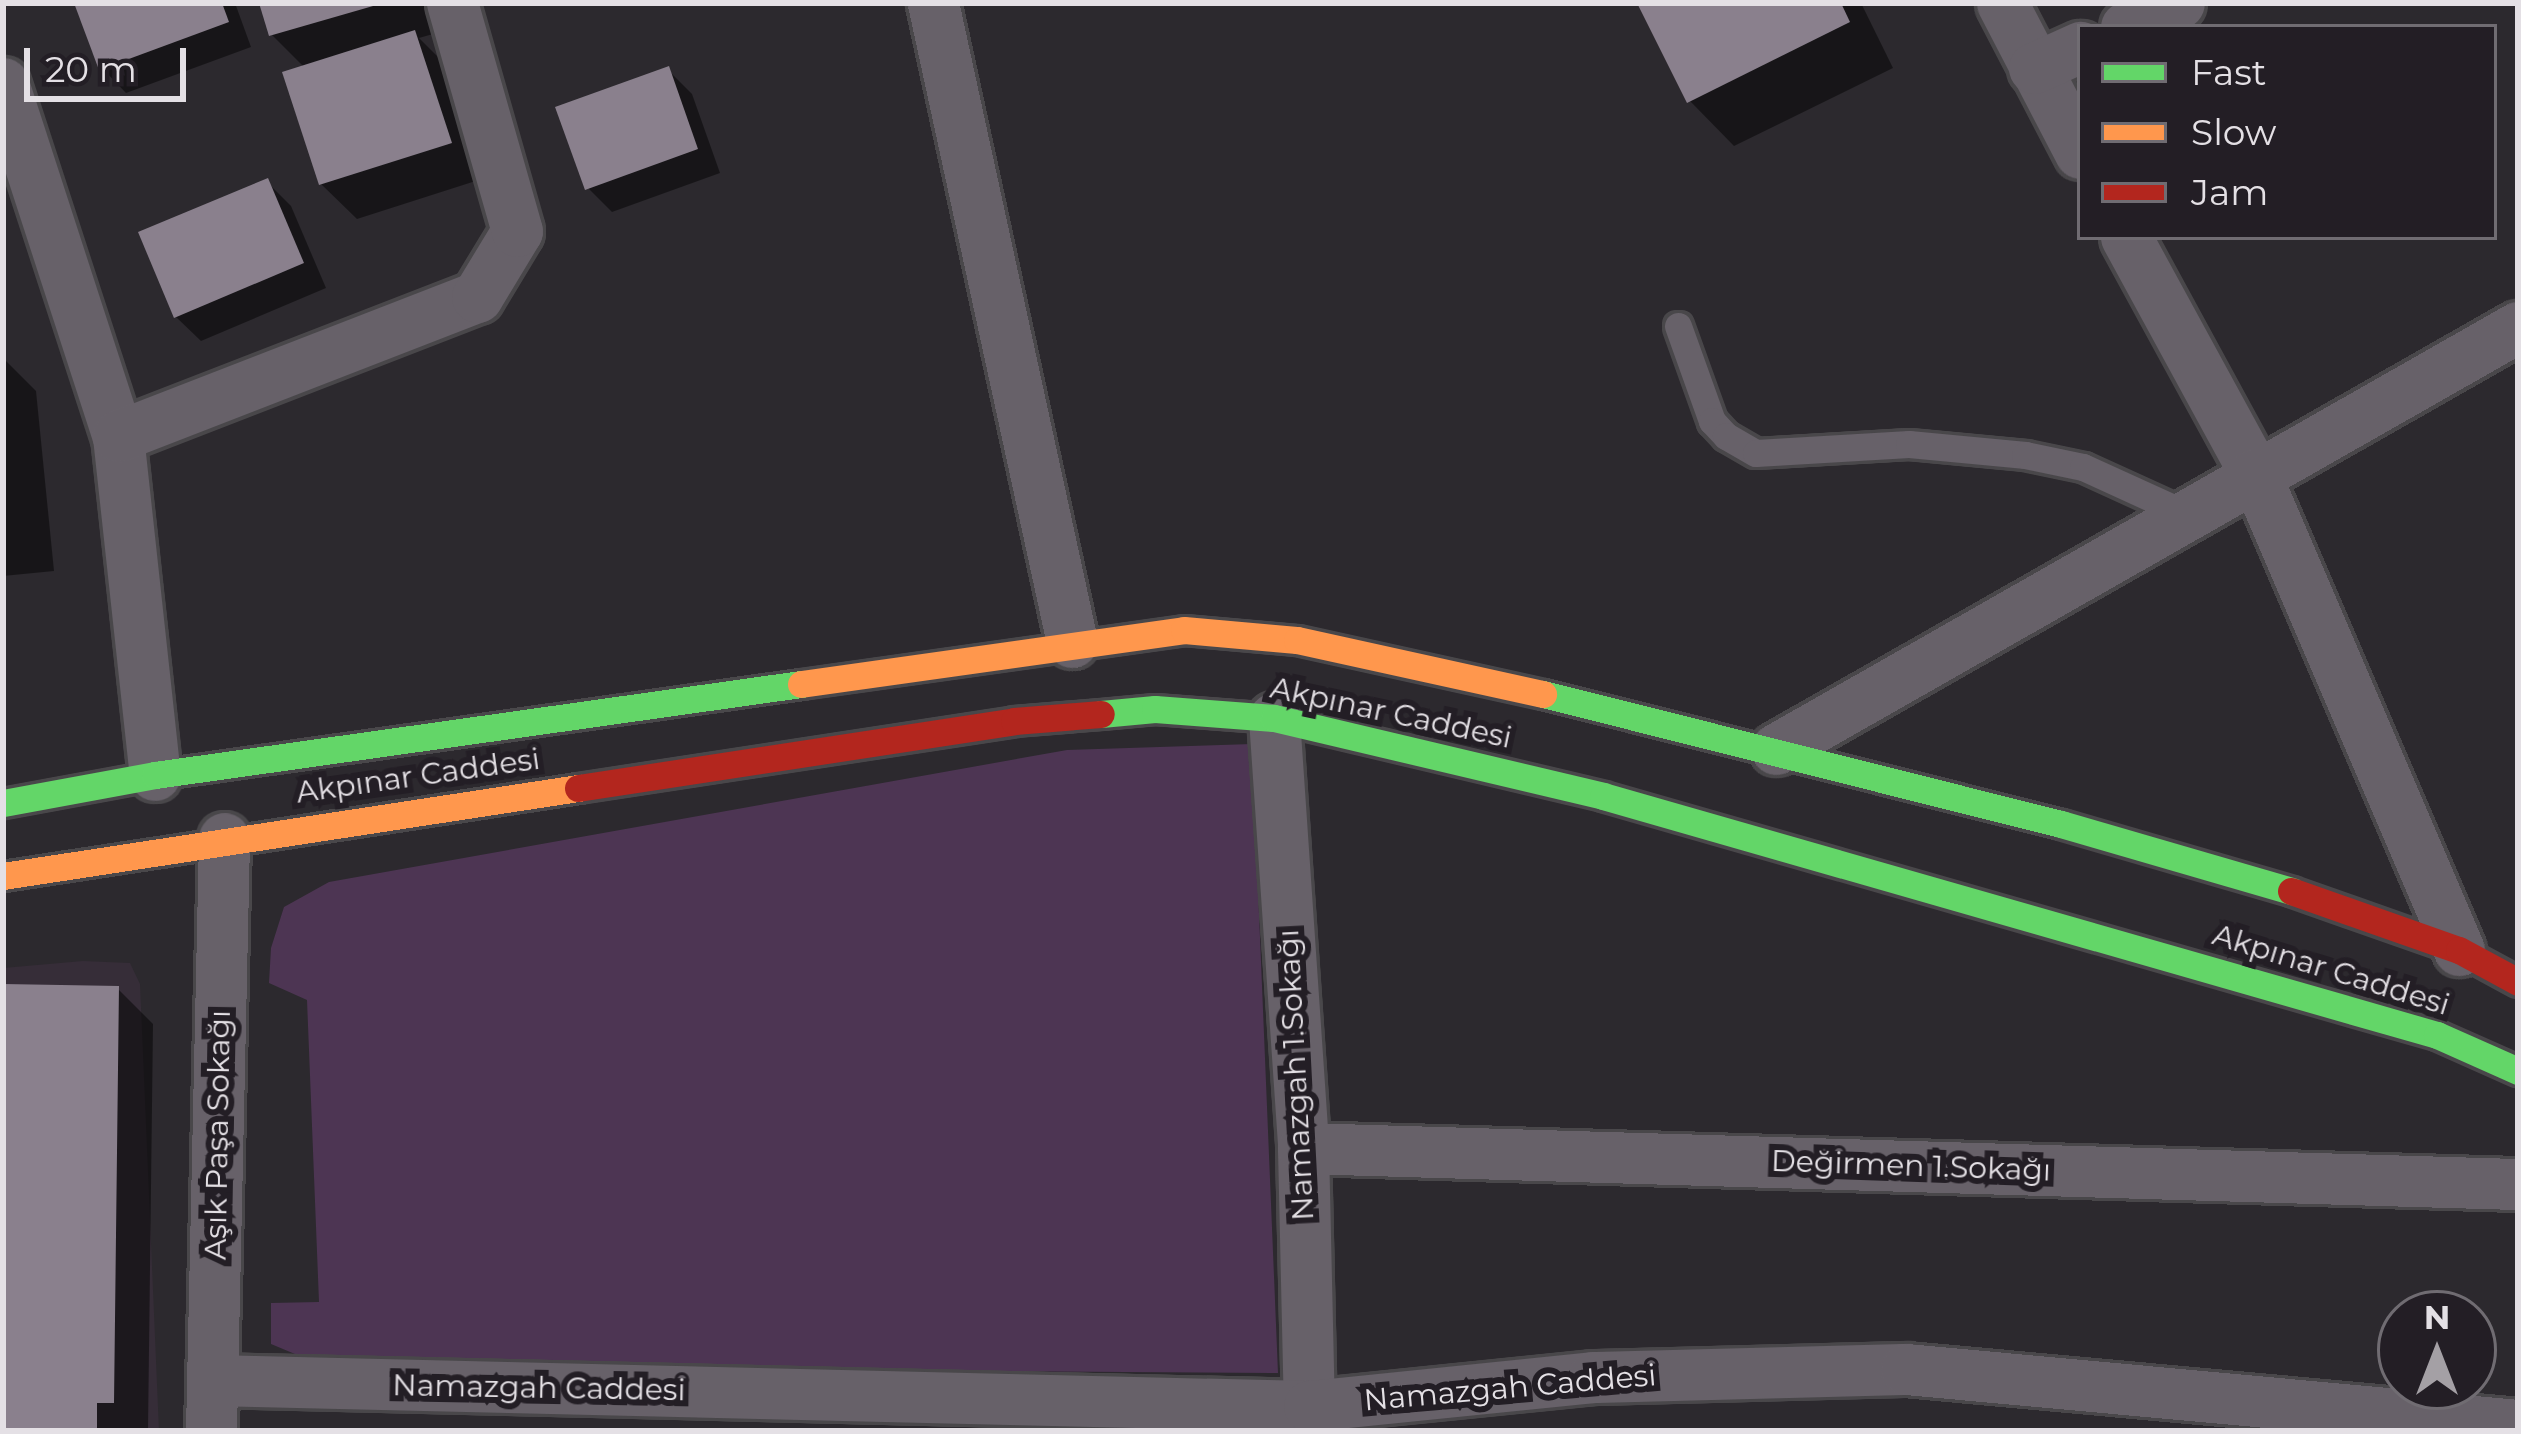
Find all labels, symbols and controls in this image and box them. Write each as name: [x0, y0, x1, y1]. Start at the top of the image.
scale bar: [30, 24, 192, 98]
legend: [2077, 24, 2497, 240]
text: 20 m: [45, 47, 137, 91]
text: Fast: [2191, 50, 2266, 94]
text: Slow: [2191, 110, 2277, 154]
text: Jam: [2191, 170, 2268, 214]
street label: Akpınar Caddesi: [1267, 670, 1515, 756]
street label: Akpınar Caddesi: [294, 741, 542, 811]
street label: Akpınar Caddesi: [2208, 917, 2454, 1023]
street label: Namazgah 1.Sokağı: [1270, 928, 1322, 1222]
street label: Aşık Paşa Sokağı: [198, 1010, 238, 1260]
street label: Değirmen 1.Sokağı: [1770, 1143, 2052, 1189]
north arrow: [2377, 1290, 2497, 1410]
text: N: [2424, 1297, 2450, 1337]
street label: Namazgah Caddesi: [1362, 1357, 1658, 1419]
street label: Namazgah Caddesi: [392, 1367, 686, 1409]

